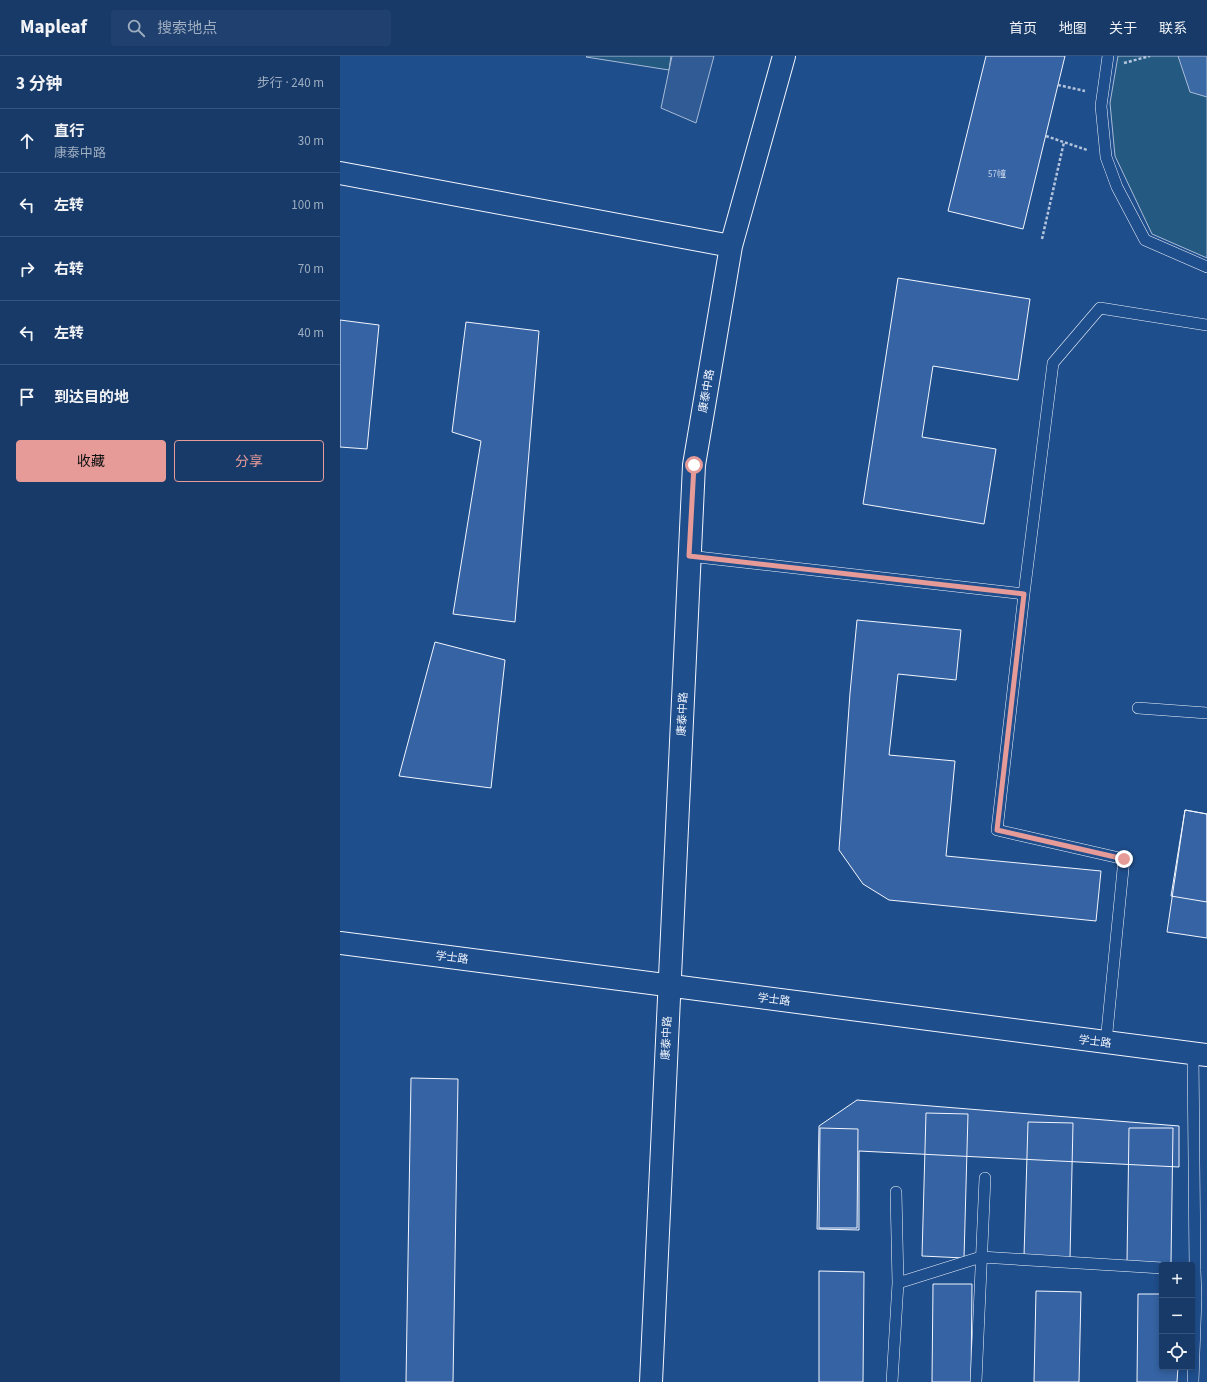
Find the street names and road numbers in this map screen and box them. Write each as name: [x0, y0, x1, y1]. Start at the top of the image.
street label: 康泰中路: [695, 368, 718, 414]
street label: 康泰中路: [674, 692, 691, 736]
street label: 学士路: [435, 948, 469, 967]
street label: 学士路: [757, 990, 791, 1009]
street label: 康泰中路: [658, 1016, 675, 1060]
street label: 学士路: [1078, 1032, 1112, 1051]

